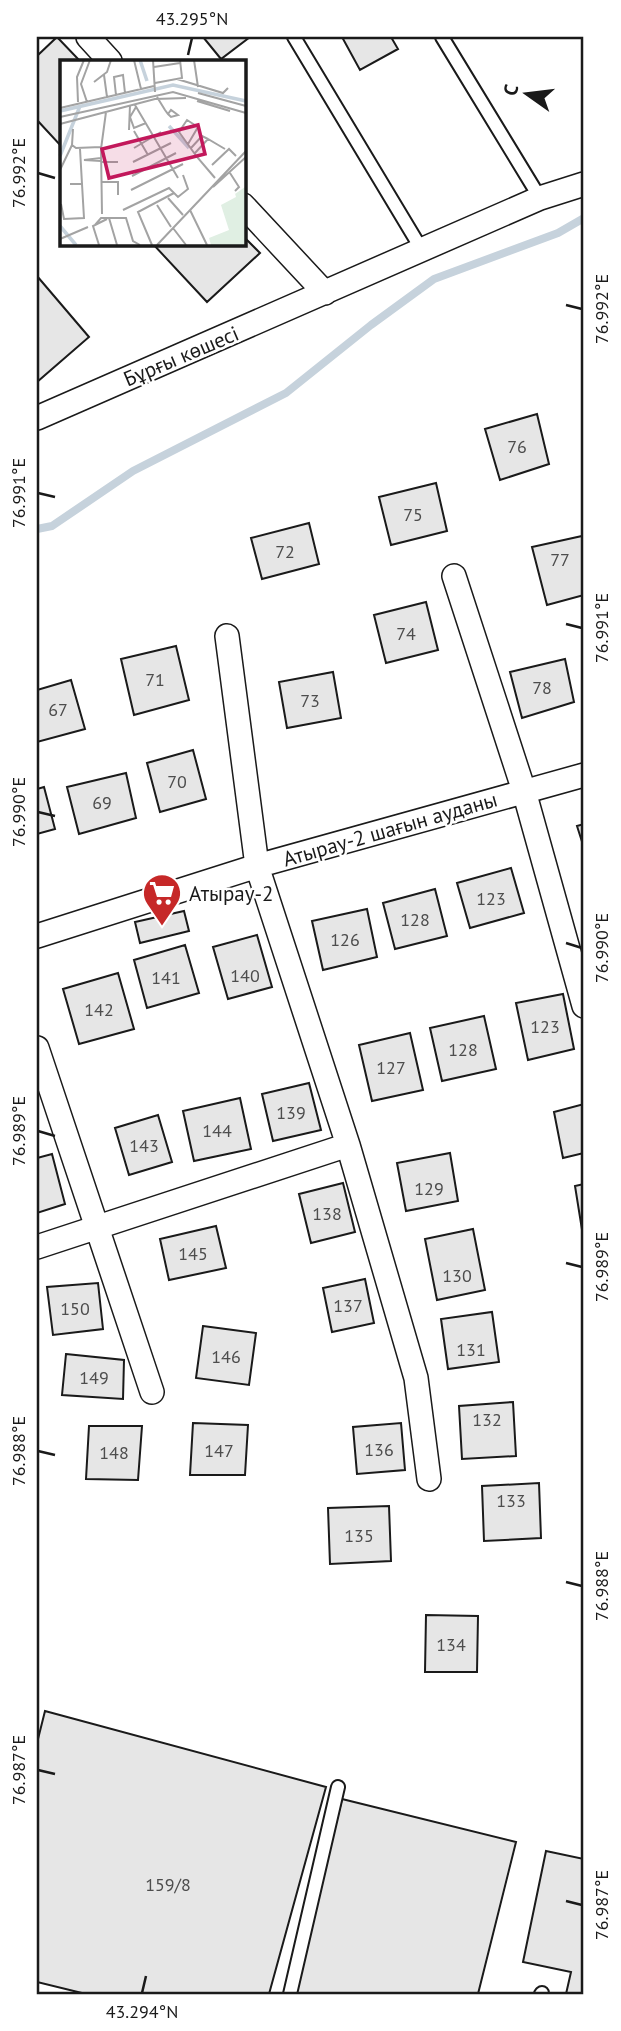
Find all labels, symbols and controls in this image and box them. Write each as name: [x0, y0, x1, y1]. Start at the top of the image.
text: 43.295°N: [156, 7, 228, 30]
inset map: [60, 60, 245, 245]
north arrow: [491, 60, 562, 130]
text: С: [498, 81, 524, 98]
text: 76.992°E: [7, 138, 30, 208]
text: 76.992°E: [590, 274, 613, 344]
street label: Бұрғы көшесі: [119, 320, 243, 392]
house number: 76: [507, 435, 527, 458]
text: 76.991°E: [7, 458, 30, 528]
house number: 75: [403, 503, 423, 526]
house number: 72: [275, 540, 295, 563]
house number: 77: [550, 548, 570, 571]
text: 76.991°E: [590, 593, 613, 663]
house number: 74: [396, 622, 416, 645]
house number: 71: [145, 668, 165, 691]
house number: 78: [532, 676, 552, 699]
house number: 73: [300, 689, 320, 712]
house number: 67: [48, 698, 68, 721]
house number: 70: [167, 770, 187, 793]
text: 76.990°E: [7, 777, 30, 847]
street label: Атырау-2 шағын ауданы: [280, 785, 500, 873]
house number: 69: [92, 791, 112, 814]
supermarket icon: Атырау-2: [141, 872, 183, 927]
place label: Атырау-2: [189, 880, 274, 907]
house number: 123: [476, 887, 506, 910]
house number: 128: [400, 908, 430, 931]
text: 76.990°E: [590, 913, 613, 983]
house number: 126: [330, 928, 360, 951]
house number: 140: [230, 964, 260, 987]
house number: 141: [151, 966, 181, 989]
house number: 142: [84, 998, 114, 1021]
house number: 123: [530, 1015, 560, 1038]
house number: 128: [448, 1038, 478, 1061]
house number: 127: [376, 1056, 406, 1079]
text: 76.989°E: [7, 1096, 30, 1166]
house number: 139: [276, 1101, 306, 1124]
house number: 144: [202, 1119, 232, 1142]
house number: 143: [129, 1134, 159, 1157]
house number: 129: [414, 1177, 444, 1200]
house number: 138: [312, 1202, 342, 1225]
text: 76.989°E: [590, 1232, 613, 1302]
house number: 145: [178, 1242, 208, 1265]
house number: 130: [442, 1264, 472, 1287]
house number: 137: [333, 1294, 363, 1317]
house number: 150: [60, 1297, 90, 1320]
house number: 131: [456, 1338, 486, 1361]
house number: 146: [211, 1345, 241, 1368]
house number: 149: [79, 1366, 109, 1389]
house number: 132: [472, 1408, 502, 1431]
text: 76.988°E: [7, 1416, 30, 1486]
house number: 136: [364, 1438, 394, 1461]
house number: 147: [204, 1439, 234, 1462]
house number: 148: [99, 1441, 129, 1464]
house number: 133: [496, 1489, 526, 1512]
house number: 135: [344, 1524, 374, 1547]
text: 76.988°E: [590, 1551, 613, 1621]
house number: 134: [436, 1633, 466, 1656]
text: 76.987°E: [7, 1735, 30, 1805]
text: 76.987°E: [590, 1870, 613, 1940]
house number: 159/8: [145, 1873, 191, 1896]
text: 43.294°N: [106, 2000, 178, 2023]

